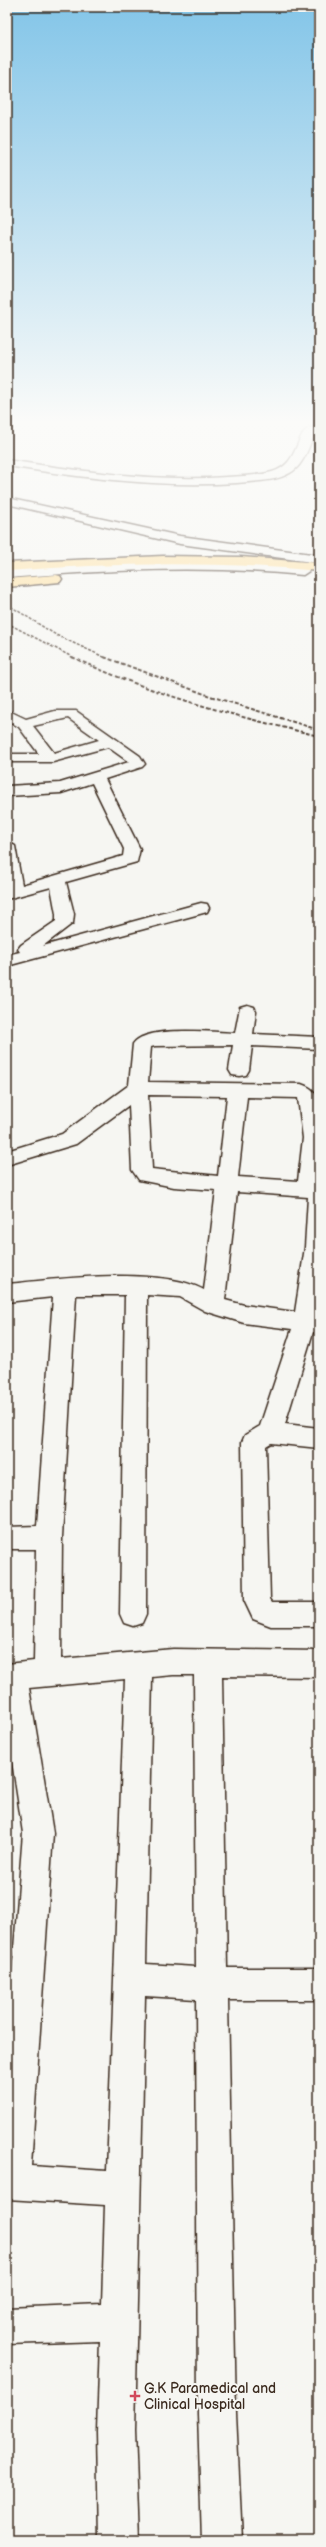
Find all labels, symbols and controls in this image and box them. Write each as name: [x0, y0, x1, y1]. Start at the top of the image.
place label: G.K Paramedical and Clinical Hospital: [144, 2380, 276, 2413]
marker: G.K Paramedical and Clinical Hospital: [129, 2390, 141, 2402]

